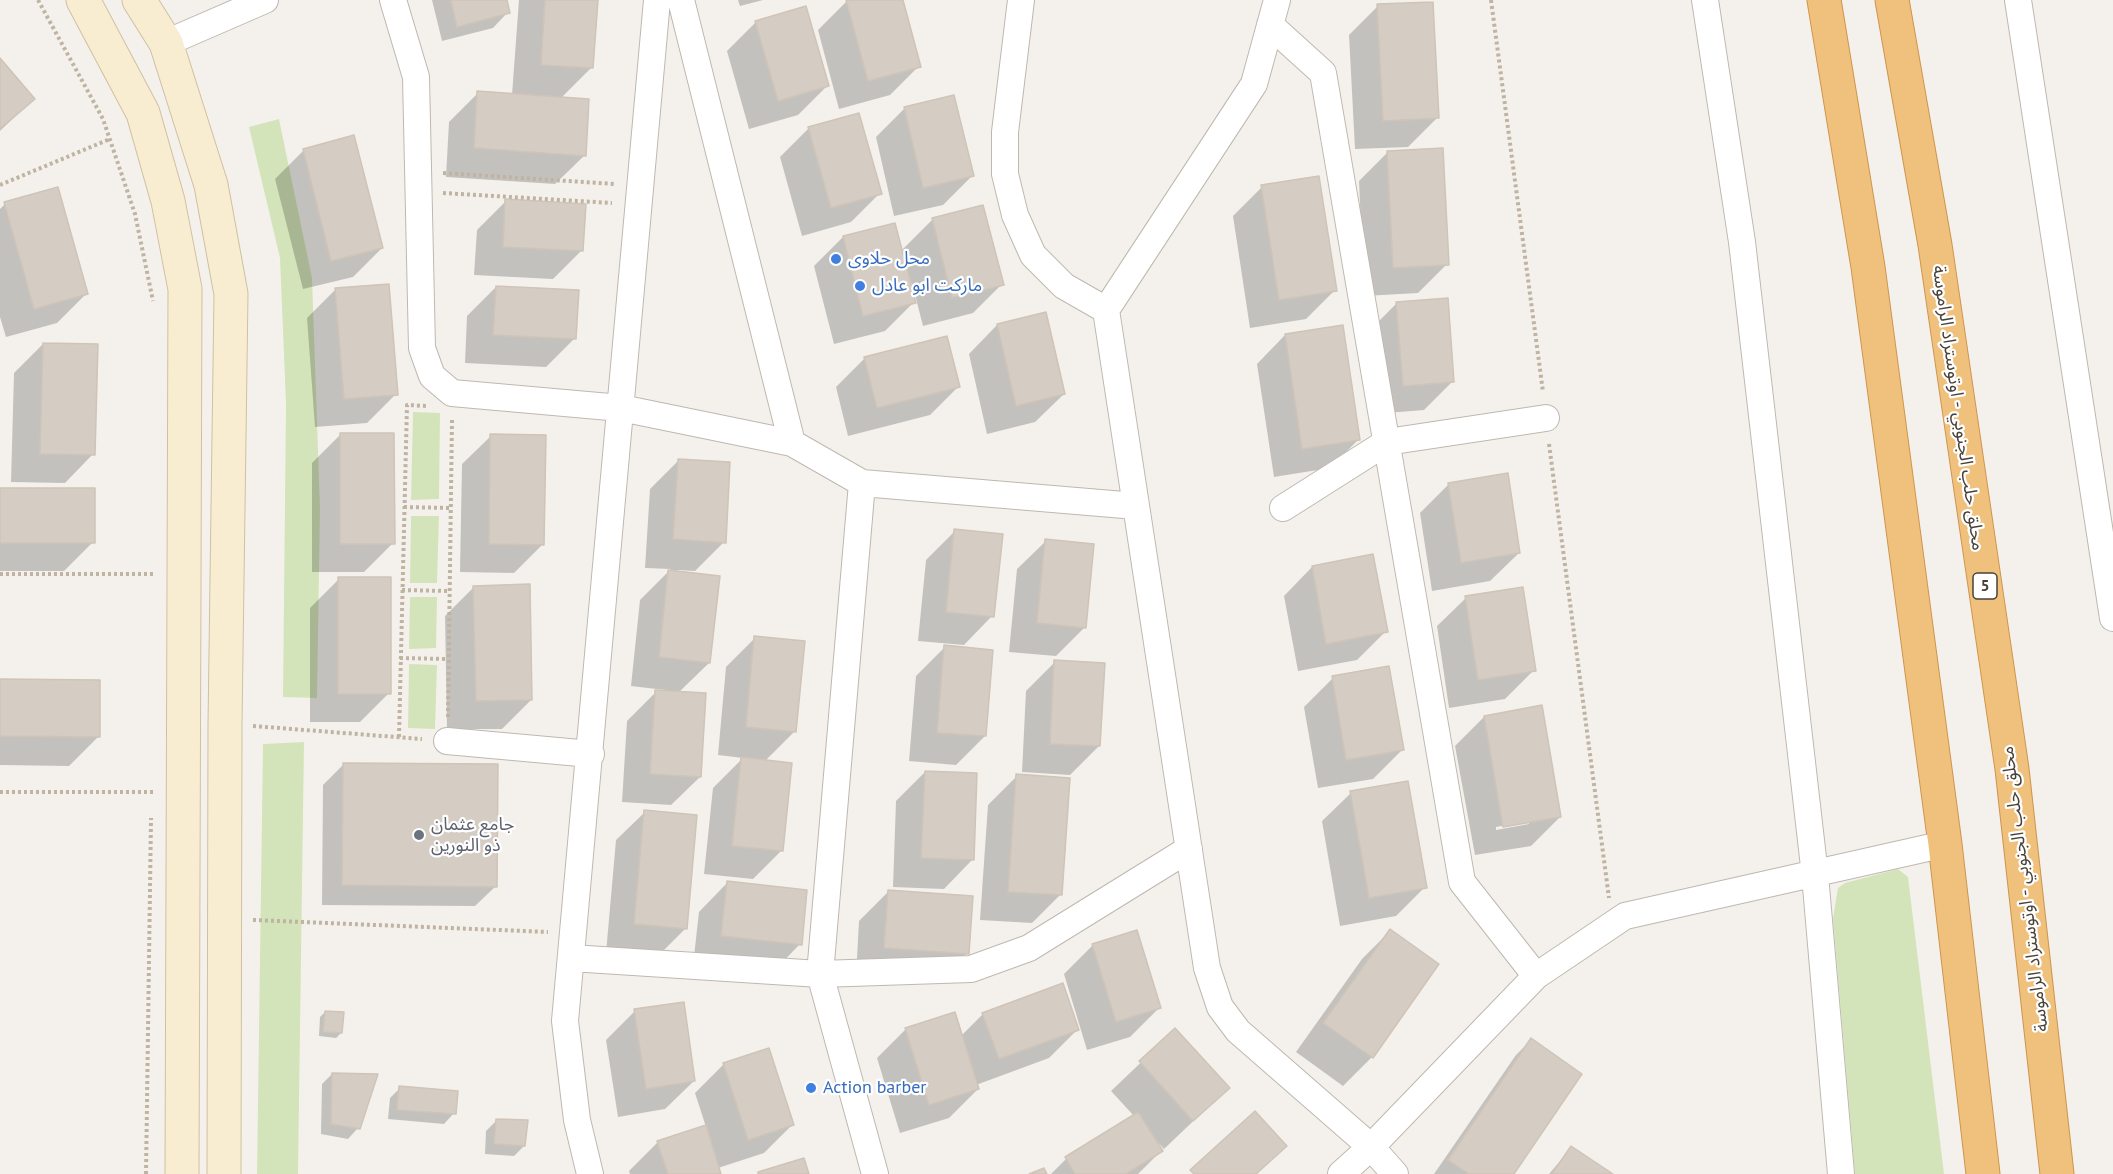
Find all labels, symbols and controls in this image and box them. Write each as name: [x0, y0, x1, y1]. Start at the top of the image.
place label: محل حلاوى: [848, 248, 930, 270]
marker: محل حلاوى: [829, 252, 843, 266]
street label: محلق حلب الجنوبي - اوتوستراد الراموسة: [1927, 264, 1989, 552]
place label: ماركت ابو عادل: [872, 275, 982, 297]
marker: ماركت ابو عادل: [853, 279, 867, 293]
road number: 5: [1973, 573, 1997, 599]
street label: محلق حلب الجنوبي - اوتوستراد الراموسة: [1997, 745, 2053, 1033]
place label: جامع عثمان ذو النورين: [431, 814, 514, 856]
marker: جامع عثمان ذو النورين: [412, 828, 426, 842]
place label: Action barber: [823, 1077, 926, 1099]
marker: Action barber: [804, 1081, 818, 1095]

